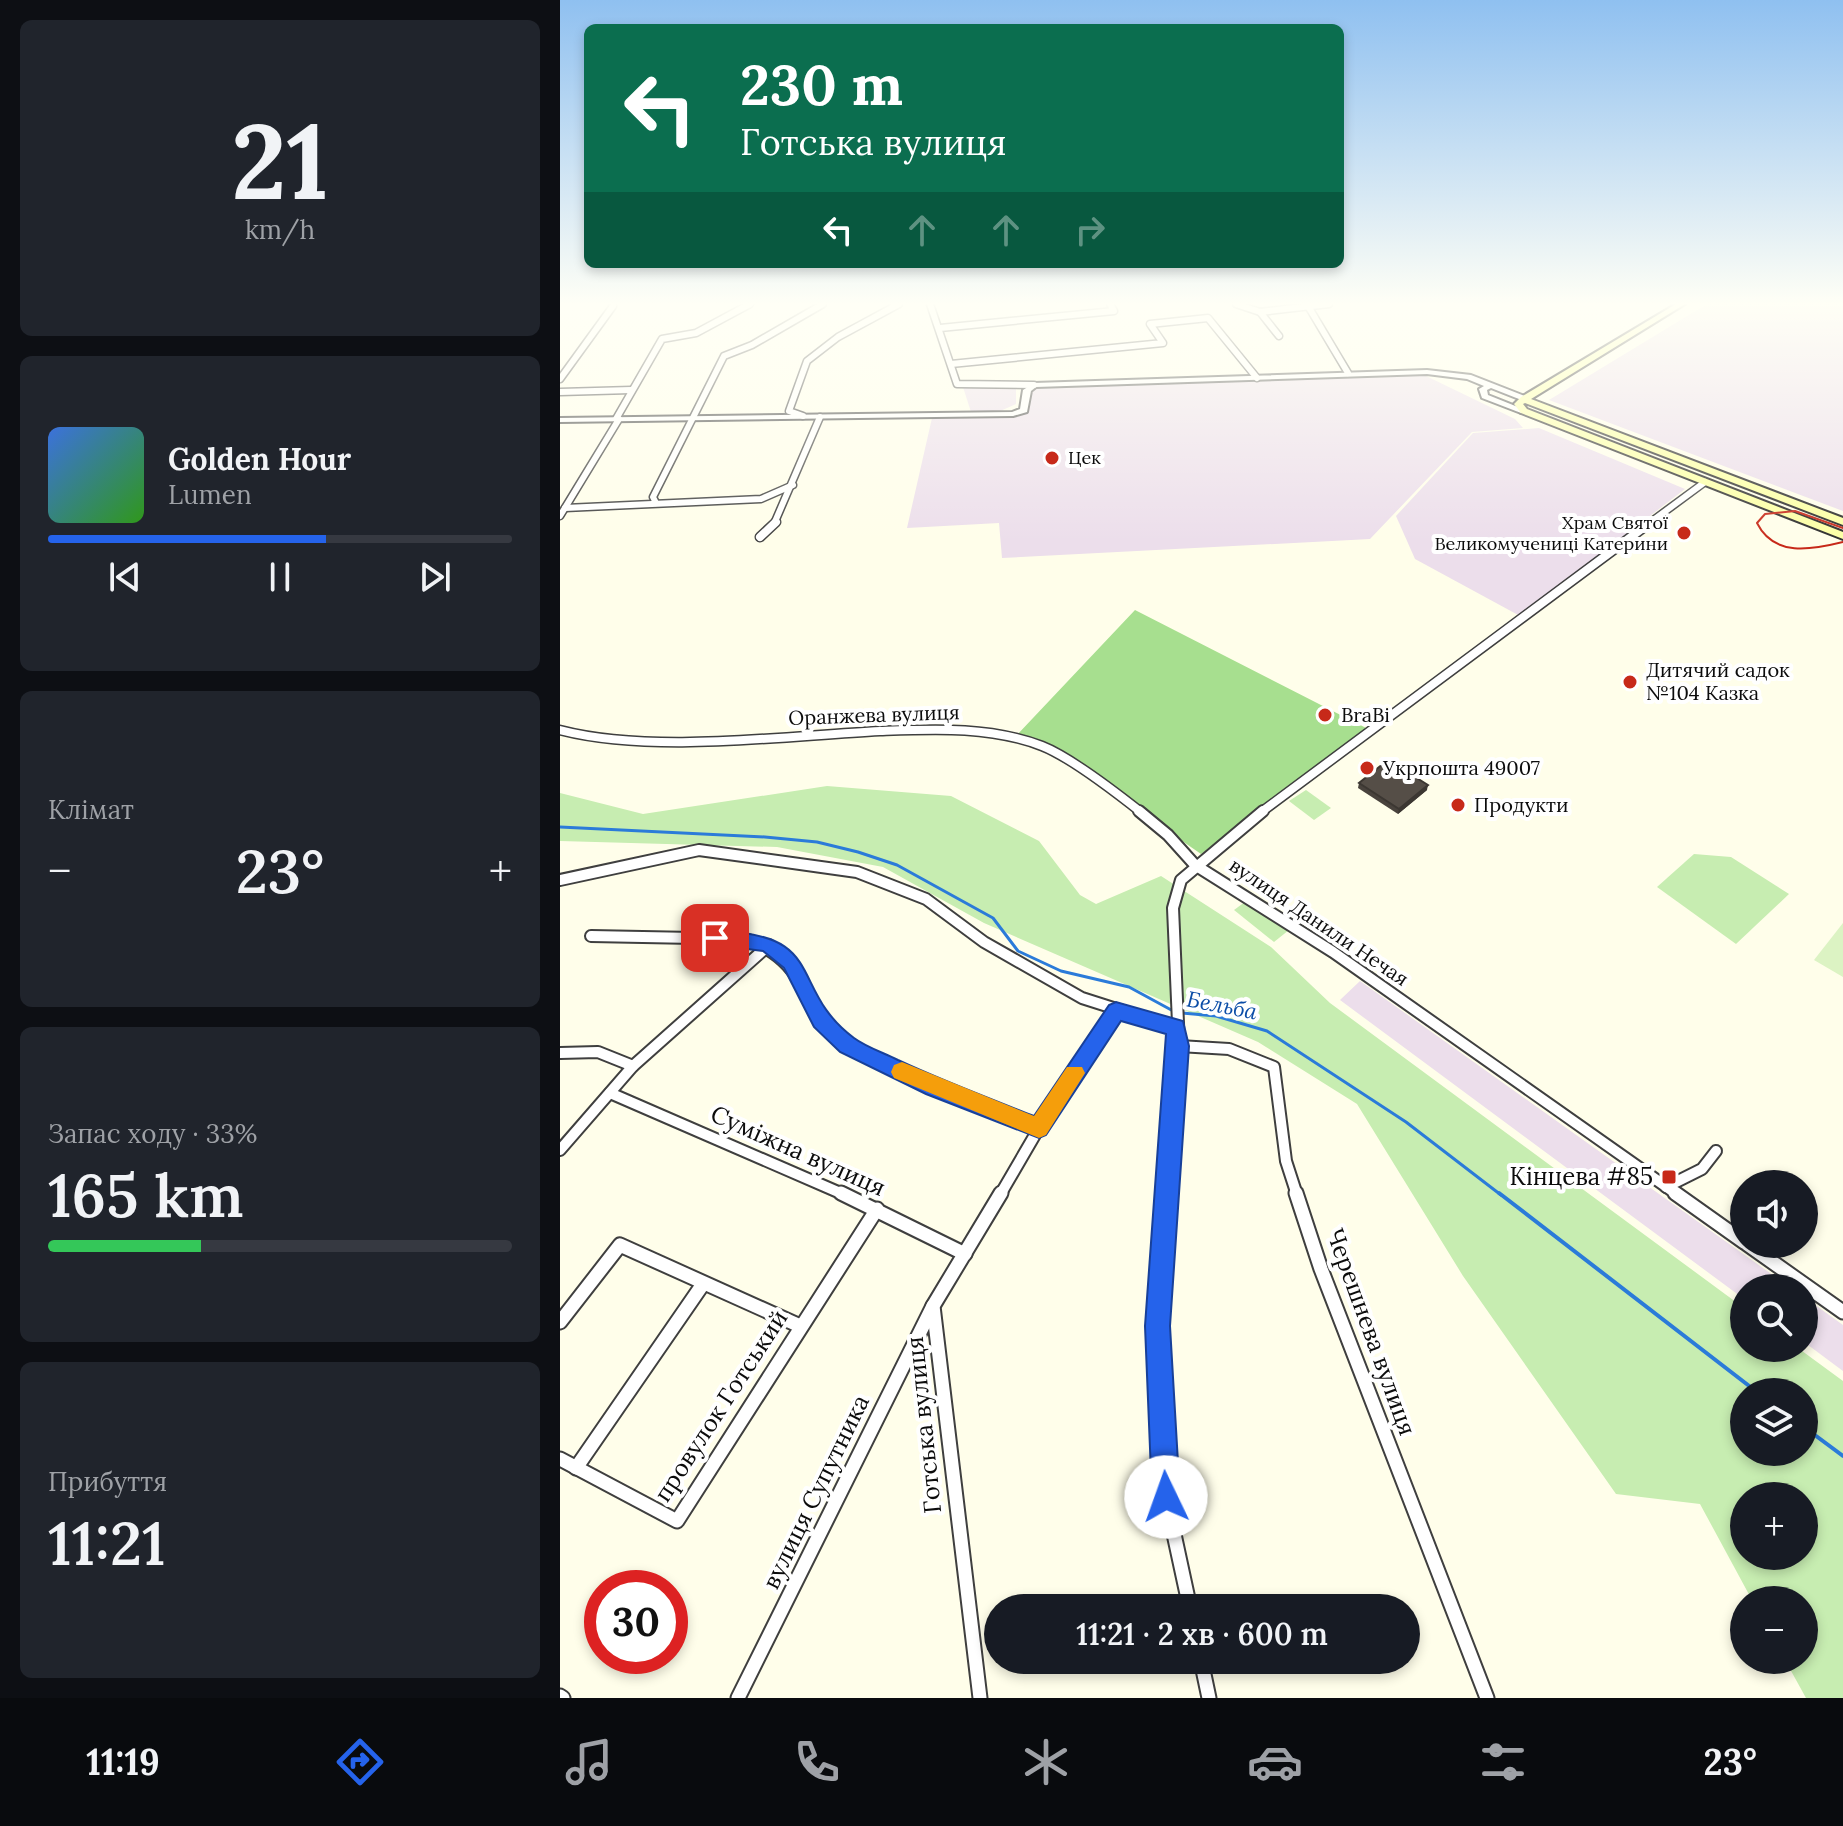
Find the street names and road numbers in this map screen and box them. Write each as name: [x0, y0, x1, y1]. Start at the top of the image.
street label: Оранжева вулиця: [788, 699, 960, 730]
street label: вулиця Данили Нечая: [1225, 852, 1414, 991]
street label: Суміжна вулиця: [706, 1098, 891, 1203]
street label: Черешнева вулиця: [1320, 1224, 1423, 1440]
street label: провулок Готський: [647, 1304, 794, 1508]
street label: Готська вулиця: [899, 1335, 948, 1515]
street label: вулиця Супутника: [755, 1390, 876, 1594]

